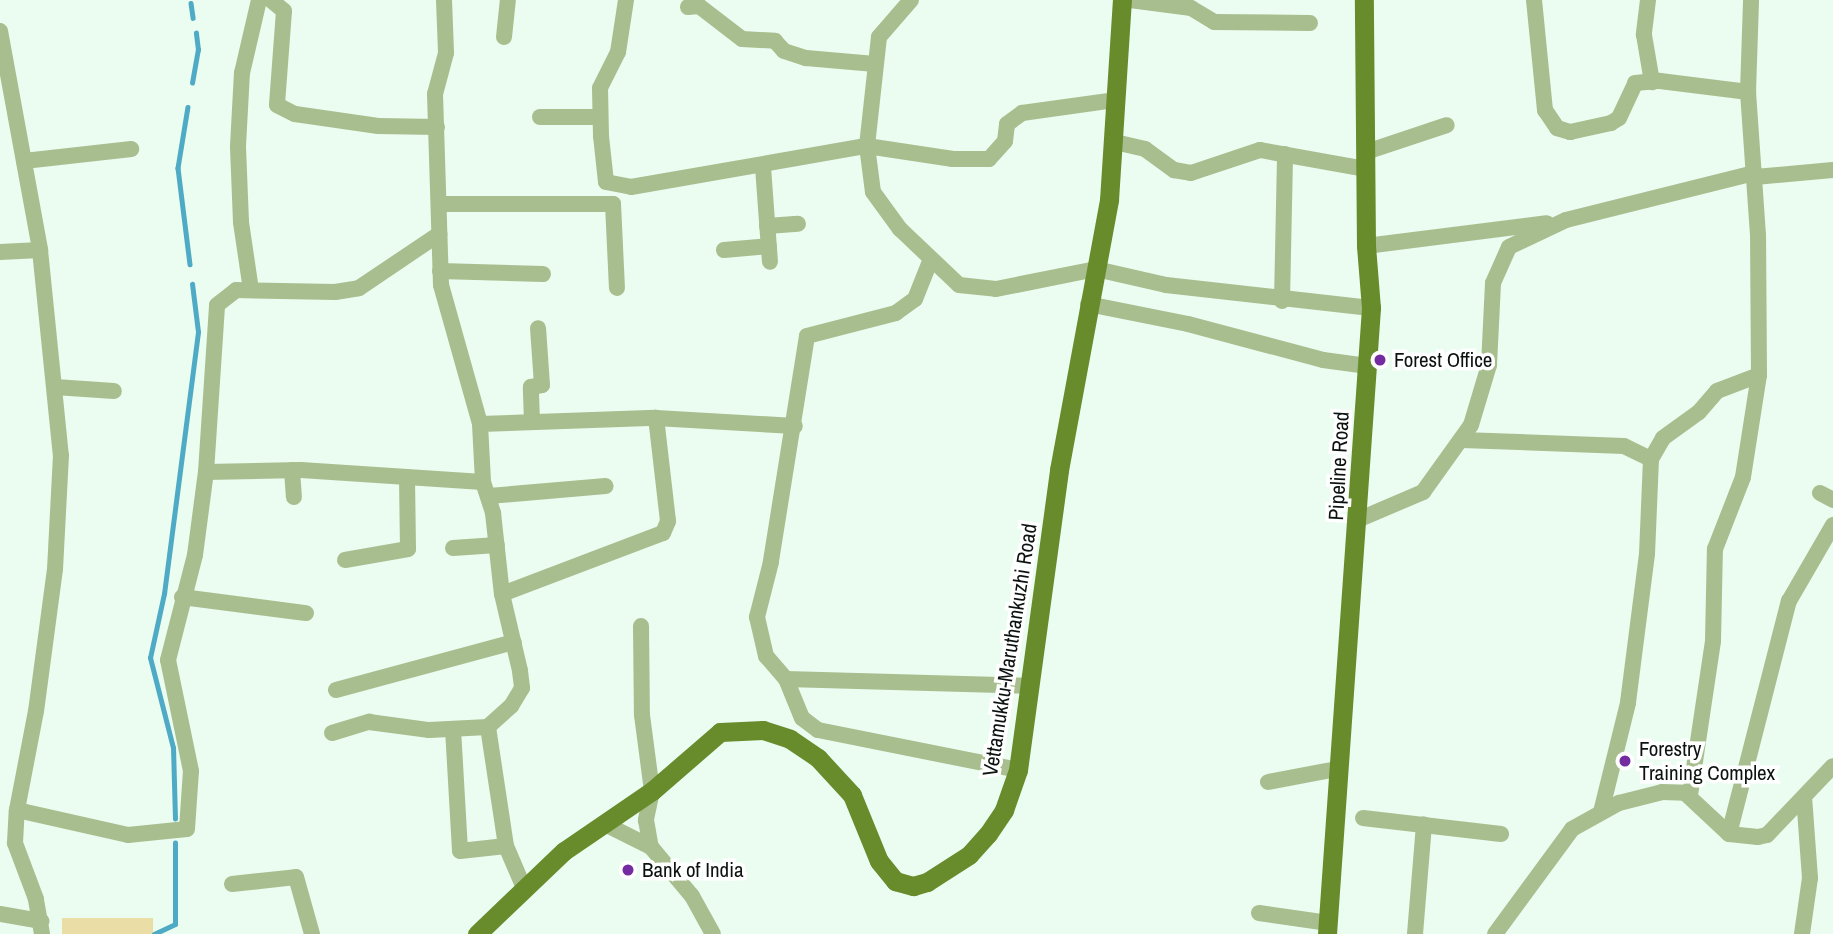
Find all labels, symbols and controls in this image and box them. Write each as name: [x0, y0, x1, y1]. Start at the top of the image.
place label: Forest Office: [1394, 347, 1492, 373]
marker: Forest Office: [1372, 352, 1388, 368]
street label: Pipeline Road: [1324, 411, 1354, 521]
street label: Vettamukku-Maruthankuzhi Road: [978, 522, 1042, 778]
place label: Forestry Training Complex: [1639, 736, 1775, 786]
marker: Forestry Training Complex: [1617, 753, 1633, 769]
place label: Bank of India: [642, 857, 743, 883]
marker: Bank of India: [620, 862, 636, 878]

